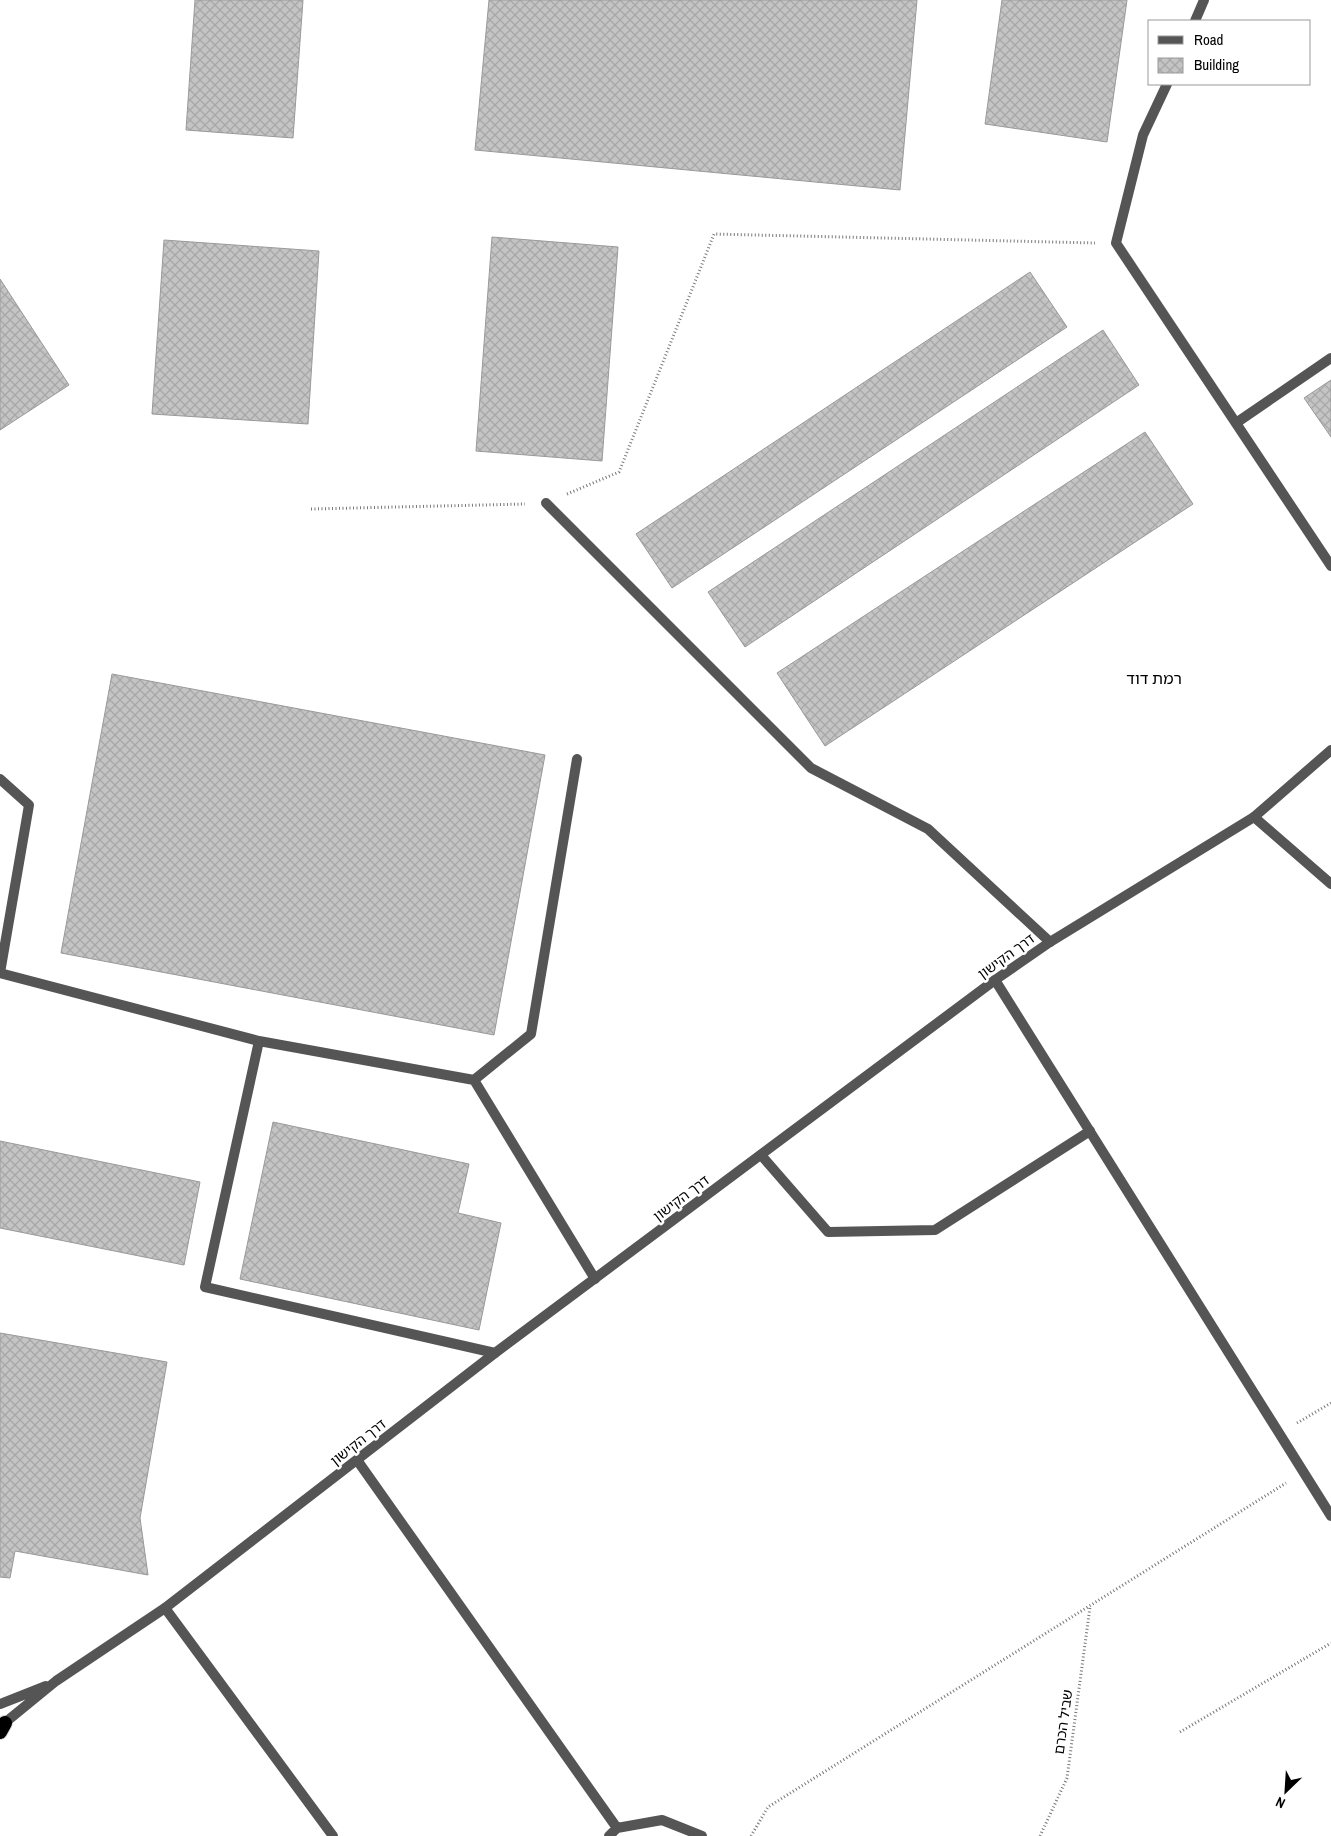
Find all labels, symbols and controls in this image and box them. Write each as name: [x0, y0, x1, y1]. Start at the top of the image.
legend: [1148, 20, 1311, 85]
text: Road: [1194, 29, 1223, 50]
text: Building: [1194, 54, 1239, 75]
district label: רמת דוד: [1126, 667, 1182, 689]
street label: דרך הקישון: [974, 929, 1038, 983]
street label: דרך הקישון: [649, 1171, 713, 1225]
street label: דרך הקישון: [327, 1414, 390, 1469]
street label: שביל הכרם: [1050, 1688, 1076, 1756]
north arrow: [1261, 1766, 1311, 1816]
text: N: [1273, 1793, 1288, 1813]

